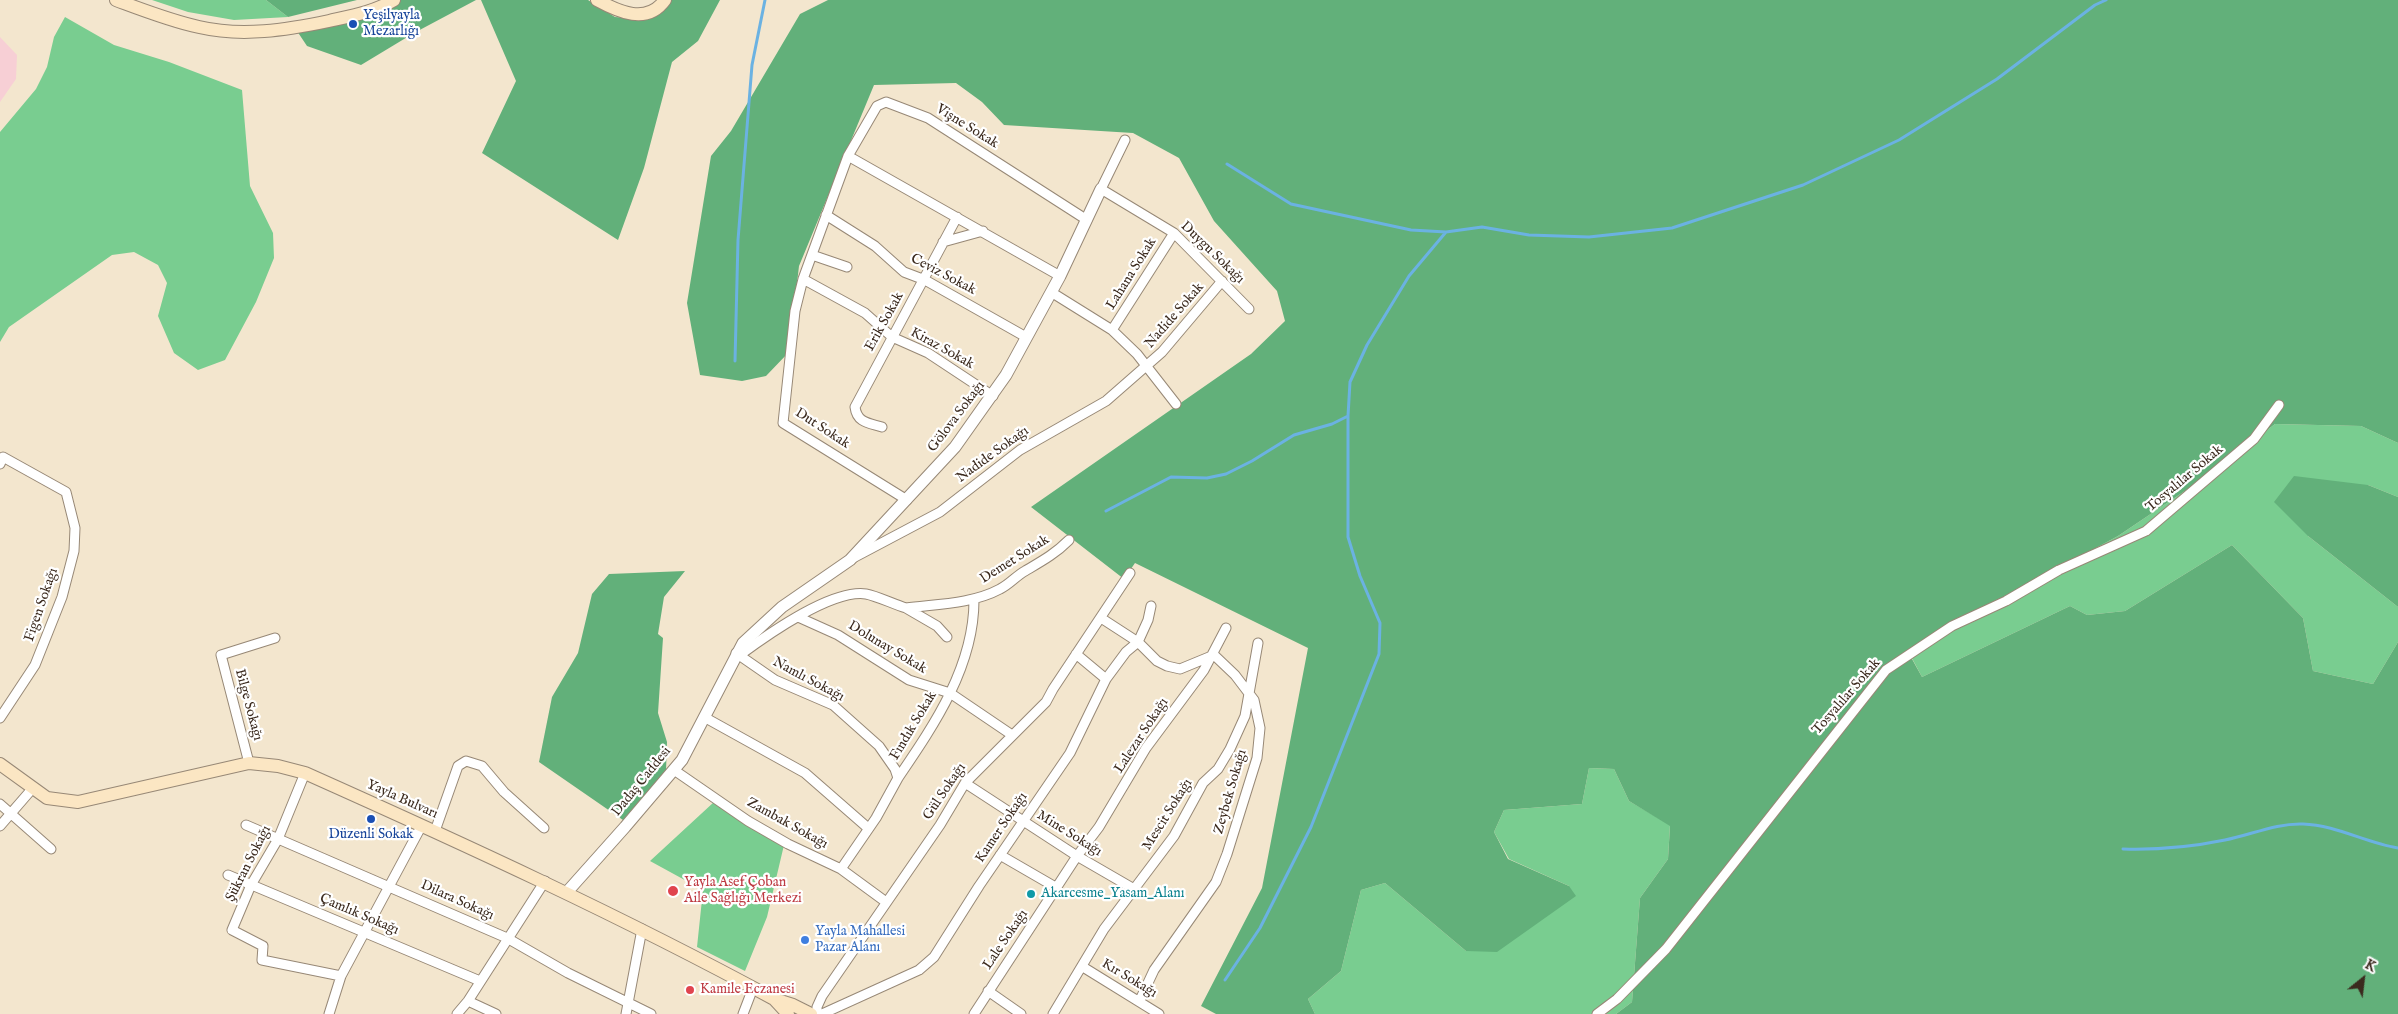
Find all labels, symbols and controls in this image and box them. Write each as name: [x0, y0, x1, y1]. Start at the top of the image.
place label: Yeşilyayla Mezarlığı: [363, 8, 420, 40]
marker: Yeşilyayla Mezarlığı: [347, 18, 359, 30]
street label: Vişne Sokak: [933, 101, 1001, 153]
street label: Duygu Sokağı: [1176, 218, 1248, 288]
street label: Lahana Sokak: [1103, 235, 1161, 313]
street label: Ceviz Sokak: [907, 251, 979, 299]
street label: Nadide Sokak: [1142, 280, 1208, 352]
street label: Erik Sokak: [862, 290, 908, 354]
street label: Kiraz Sokak: [907, 325, 977, 373]
street label: Gölova Sokağı: [925, 378, 989, 456]
street label: Dut Sokak: [791, 405, 853, 453]
street label: Nadide Sokağı: [954, 423, 1032, 487]
street label: Tosyalılar Sokak: [2143, 442, 2227, 516]
street label: Demet Sokak: [977, 532, 1053, 588]
street label: Figen Sokağı: [22, 566, 62, 644]
street label: Dolunay Sokak: [845, 618, 929, 678]
street label: Namlı Sokağı: [769, 654, 847, 706]
street label: Tosyalılar Sokak: [1809, 655, 1885, 739]
street label: Bilge Sokağı: [230, 667, 266, 743]
street label: Fındık Sokak: [887, 688, 941, 764]
street label: Lalezar Sokağı: [1111, 695, 1173, 777]
street label: Dadaş Caddesi: [609, 744, 675, 820]
street label: Zeybek Sokağı: [1211, 748, 1251, 836]
street label: Gül Sokağı: [920, 760, 970, 824]
street label: Mescit Sokağı: [1139, 776, 1197, 854]
street label: Yayla Bulvarı: [364, 777, 440, 823]
street label: Kamer Sokağı: [972, 790, 1032, 866]
street label: Zambak Sokağı: [743, 795, 831, 853]
street label: Mine Sokağı: [1033, 807, 1105, 861]
marker: Düzenli Sokak: [365, 813, 377, 825]
street label: Şükran Sokağı: [223, 823, 275, 905]
place label: Düzenli Sokak: [328, 827, 414, 843]
place label: Yayla Asef Çoban Aile Sağlığı Merkezi: [684, 875, 802, 908]
street label: Dilara Sokağı: [418, 877, 496, 925]
marker: Yayla Asef Çoban Aile Sağlığı Merkezi: [666, 884, 680, 898]
place label: Akarcesme_Yasam_Alanı: [1041, 886, 1184, 902]
marker: Akarcesme_Yasam_Alanı: [1025, 888, 1037, 900]
street label: Çamlık Sokağı: [317, 891, 401, 939]
street label: Lale Sokağı: [980, 907, 1032, 973]
place label: Yayla Mahallesi Pazar Alanı: [815, 924, 905, 956]
marker: Yayla Mahallesi Pazar Alanı: [799, 934, 811, 946]
north arrow: [2338, 954, 2388, 1004]
street label: Kır Sokağı: [1098, 956, 1160, 1002]
text: K: [2361, 956, 2379, 976]
place label: Kamile Eczanesi: [700, 982, 795, 998]
marker: Kamile Eczanesi: [684, 984, 696, 996]

